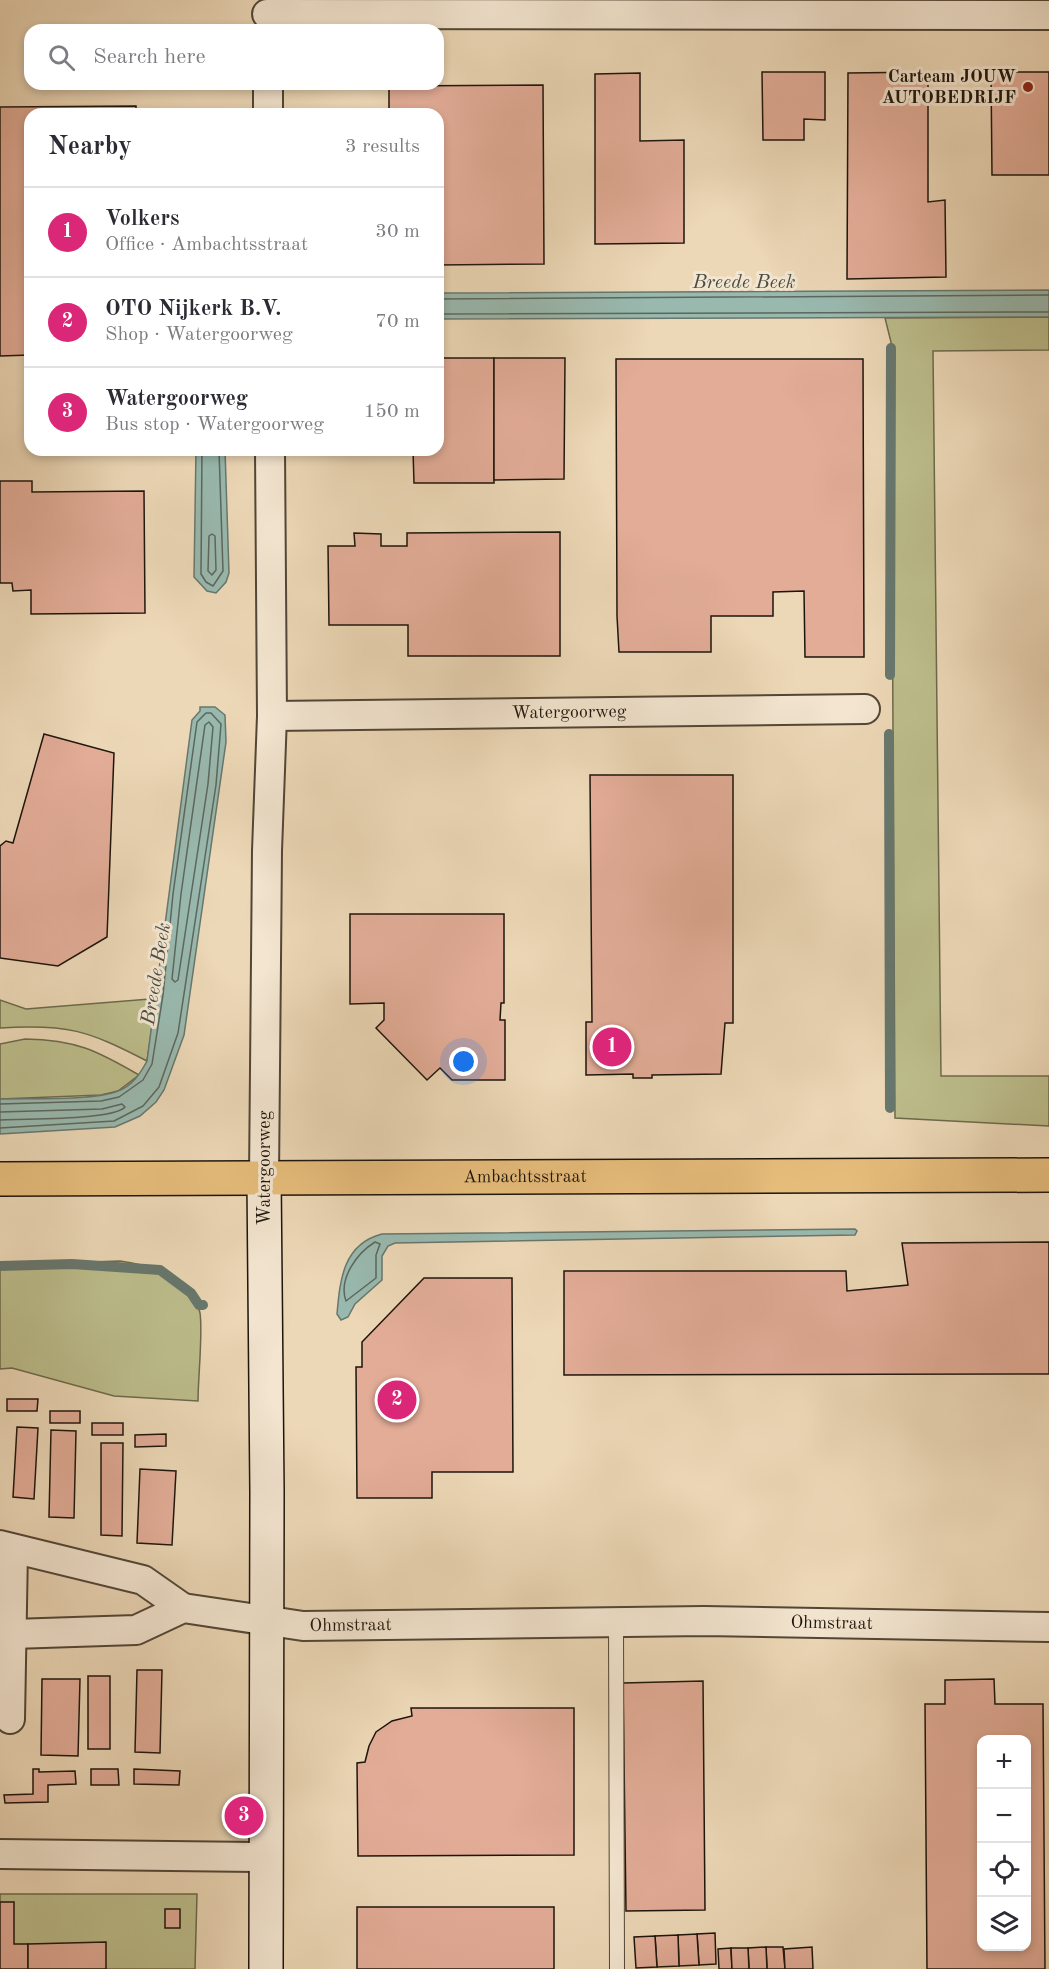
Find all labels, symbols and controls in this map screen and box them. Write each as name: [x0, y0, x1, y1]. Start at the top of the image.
search box: [24, 24, 444, 90]
icon: search: [45, 41, 78, 74]
text: Search here: [93, 46, 206, 68]
place label: Carteam JOUW AUTOBEDRIJF: [882, 68, 1017, 107]
marker: Carteam JOUW AUTOBEDRIJF: [1021, 80, 1035, 94]
text: Nearby: [48, 134, 132, 160]
text: 3 results: [345, 137, 420, 157]
text: Volkers: [105, 208, 179, 230]
text: 1: [62, 222, 73, 242]
text: 30 m: [375, 222, 420, 242]
text: Office · Ambachtsstraat: [105, 235, 308, 255]
water label: Breede Beek: [691, 273, 796, 293]
text: OTO Nijkerk B.V.: [105, 298, 282, 320]
text: 2: [62, 312, 73, 332]
text: 70 m: [375, 312, 420, 332]
text: Shop · Watergoorweg: [105, 325, 293, 345]
text: Watergoorweg: [105, 388, 248, 410]
text: 3: [62, 402, 73, 422]
text: 150 m: [364, 402, 420, 422]
text: Bus stop · Watergoorweg: [105, 415, 324, 435]
street label: Watergoorweg: [511, 703, 627, 722]
water label: Breede Beek: [139, 921, 175, 1028]
pin: 1: [592, 1024, 632, 1070]
your location: [449, 1047, 478, 1076]
street label: Watergoorweg: [256, 1110, 274, 1225]
street label: Ambachtsstraat: [463, 1168, 587, 1186]
pin: 2: [378, 1378, 416, 1422]
street label: Ohmstraat: [790, 1614, 873, 1633]
street label: Ohmstraat: [309, 1616, 392, 1635]
map controls: [977, 1735, 1031, 1951]
button: +: [977, 1735, 1031, 1789]
button: −: [977, 1789, 1031, 1843]
pin: 3: [224, 1794, 264, 1838]
button: locate: [977, 1843, 1031, 1897]
button: layers: [977, 1897, 1031, 1951]

